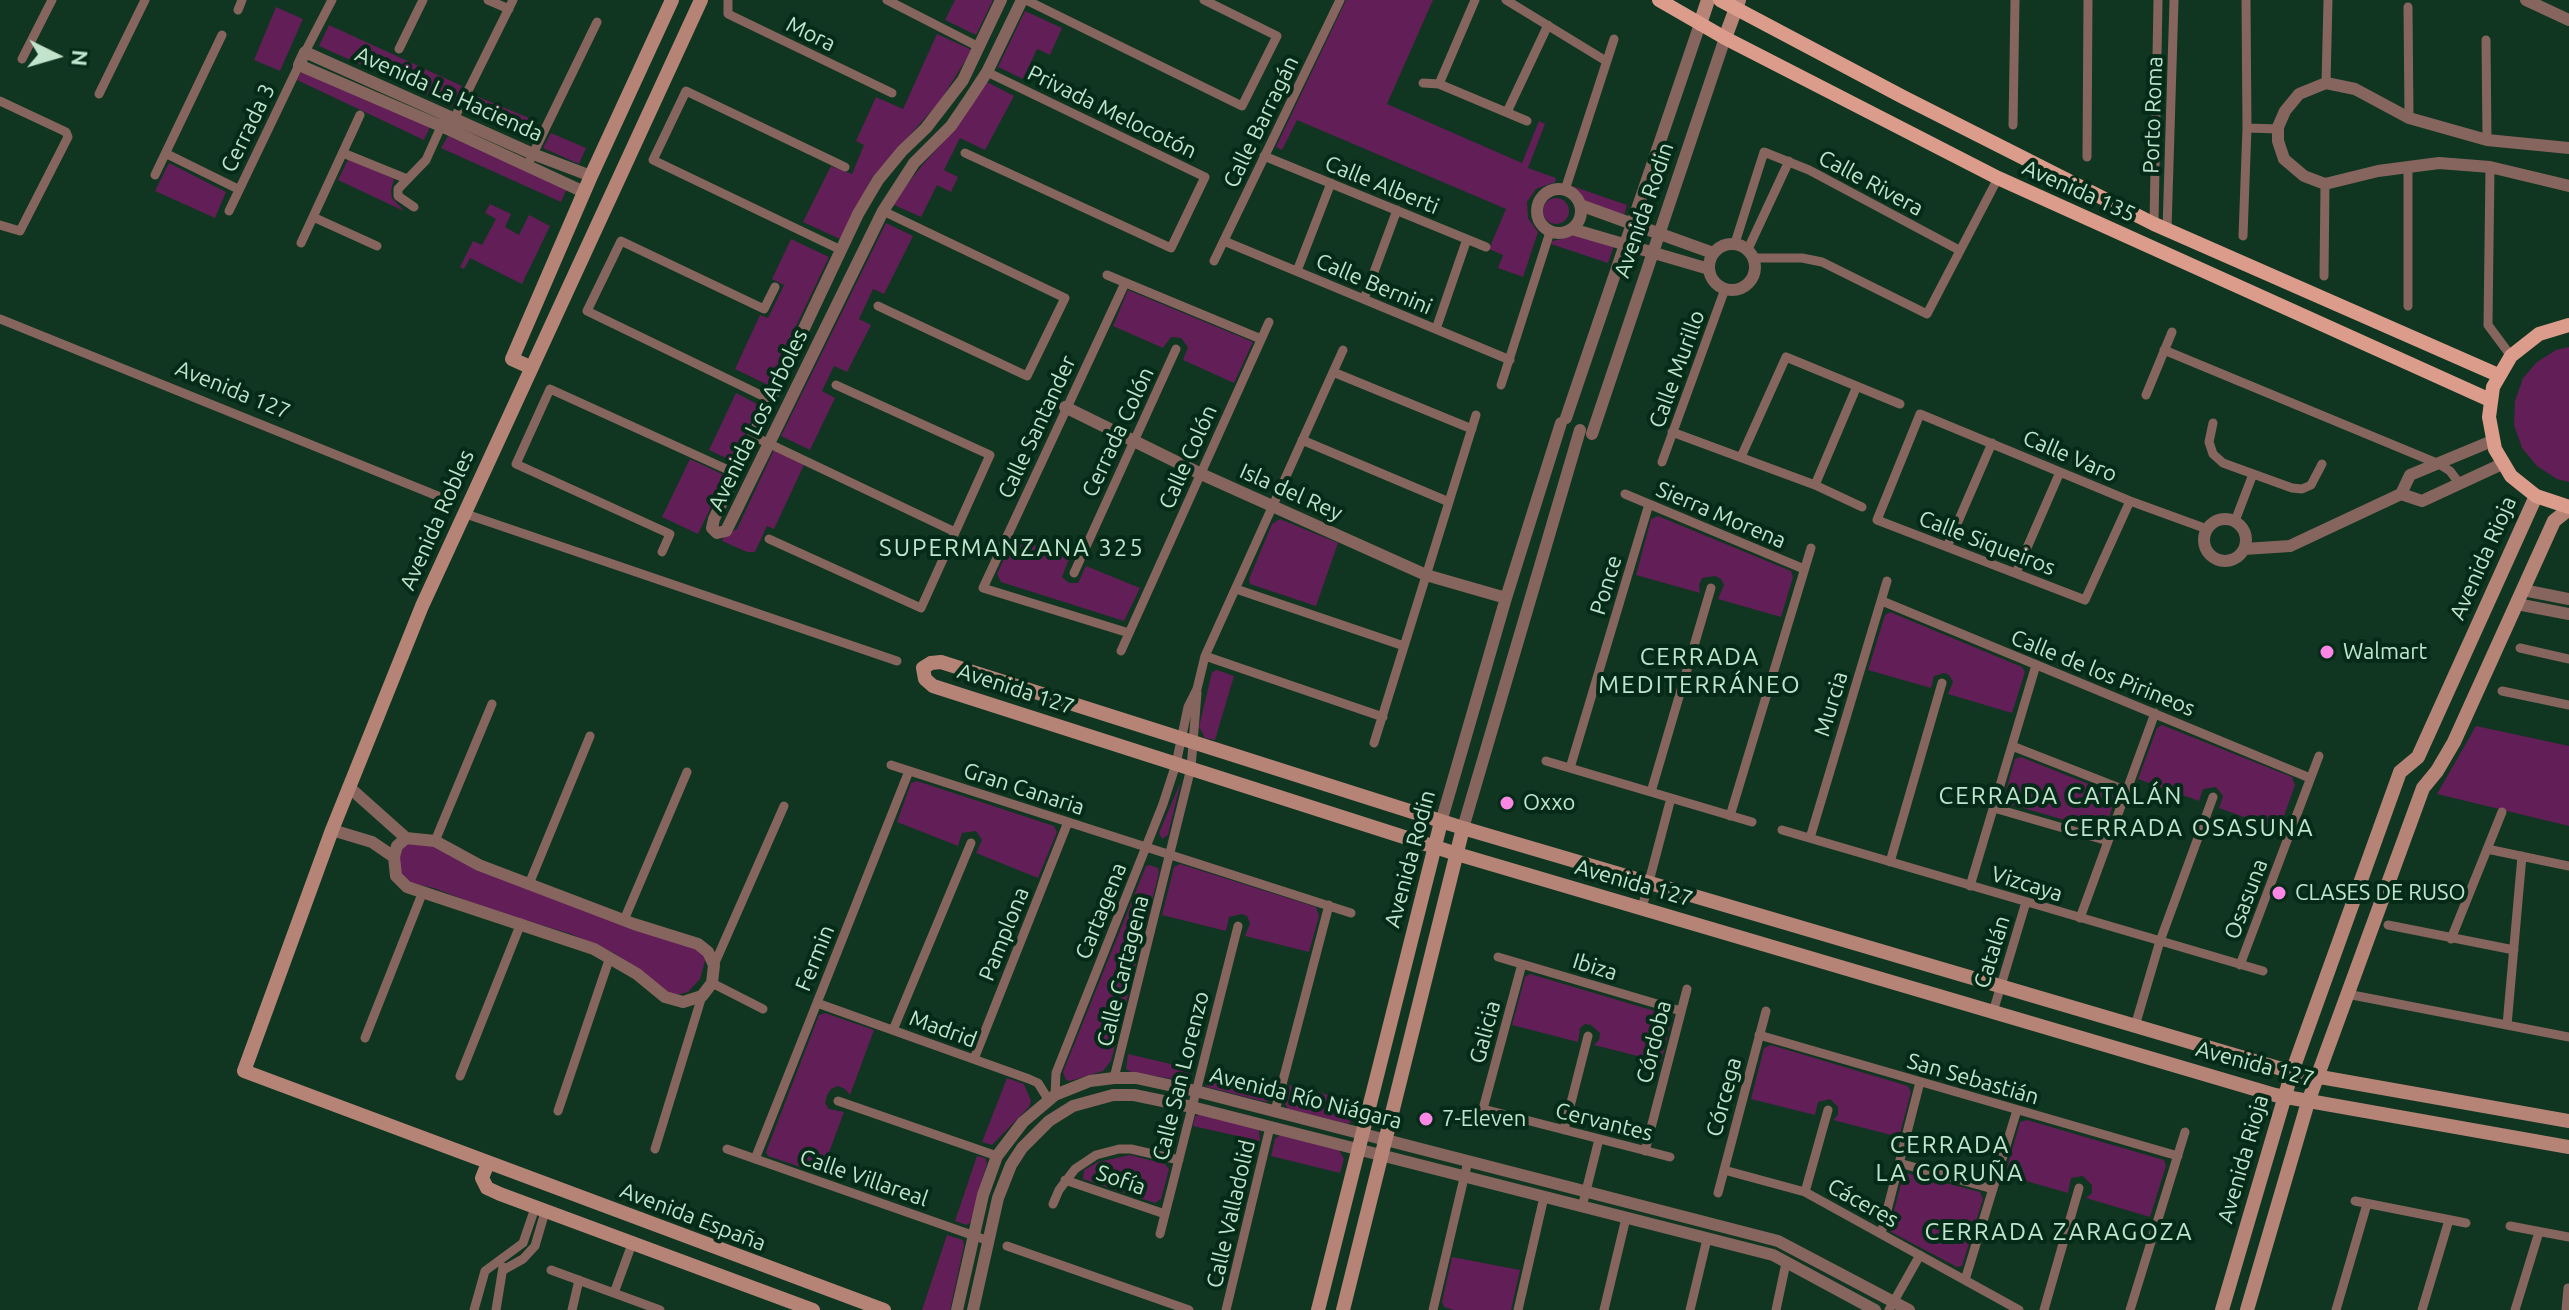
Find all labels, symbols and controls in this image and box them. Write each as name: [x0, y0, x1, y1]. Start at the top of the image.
street label: Mora: [782, 11, 840, 57]
north arrow: [16, 16, 96, 96]
street label: Avenida La Hacienda: [351, 41, 547, 147]
text: N: [67, 49, 94, 67]
street label: Calle Barragán: [1218, 52, 1304, 192]
street label: Porto Roma: [2138, 56, 2168, 174]
street label: Privada Melocotón: [1023, 60, 1201, 164]
street label: Cerrada 3: [215, 79, 281, 177]
street label: Avenida Rodin: [1609, 139, 1679, 281]
street label: Calle Rivera: [1814, 144, 1928, 222]
street label: Calle Alberti: [1321, 150, 1443, 220]
street label: Avenida 135: [2018, 154, 2140, 228]
street label: Calle Bernini: [1312, 248, 1436, 320]
street label: Calle Murillo: [1644, 307, 1710, 431]
street label: Avenida Los Arboles: [703, 325, 813, 515]
street label: Calle Santander: [992, 351, 1082, 503]
street label: Avenida 127: [172, 355, 294, 425]
street label: Cerrada Colón: [1076, 363, 1160, 501]
street label: Calle Colón: [1153, 401, 1223, 513]
street label: Calle Varo: [2019, 424, 2121, 488]
street label: Avenida Robles: [394, 446, 480, 594]
street label: Isla del Rey: [1236, 458, 1346, 526]
street label: Sierra Morena: [1652, 476, 1790, 554]
street label: Avenida Rioja: [2444, 492, 2522, 624]
street label: Calle Siqueiros: [1915, 505, 2059, 581]
district label: SUPERMANZANA 325: [879, 534, 1145, 562]
street label: Ponce: [1585, 552, 1627, 618]
street label: Calle de los Pirineos: [2007, 624, 2199, 722]
place label: Walmart: [2343, 639, 2427, 665]
district label: CERRADA MEDITERRÁNEO: [1598, 643, 1802, 699]
marker: Walmart: [2318, 643, 2336, 661]
street label: Avenida 127: [954, 658, 1078, 720]
street label: Murcia: [1809, 668, 1853, 740]
street label: Gran Canaria: [960, 757, 1088, 821]
district label: CERRADA CATALÁN: [1939, 782, 2183, 810]
street label: Avenida Rodin: [1379, 787, 1441, 931]
place label: Oxxo: [1523, 790, 1575, 816]
marker: Oxxo: [1498, 794, 1516, 812]
district label: CERRADA OSASUNA: [2063, 814, 2315, 842]
street label: Avenida 127: [1572, 854, 1696, 912]
street label: Osasuna: [2219, 855, 2273, 943]
street label: Cartagena: [1070, 859, 1132, 963]
street label: Vizcaya: [1988, 861, 2066, 907]
place label: CLASES DE RUSO: [2295, 880, 2466, 906]
street label: Pamplona: [973, 883, 1035, 985]
marker: CLASES DE RUSO: [2270, 884, 2288, 902]
street label: Calle Cartagena: [1091, 892, 1155, 1050]
street label: Catalán: [1968, 913, 2016, 991]
street label: Fermin: [790, 921, 840, 995]
street label: Ibiza: [1570, 948, 1620, 986]
street label: Calle San Lorenzo: [1147, 988, 1215, 1164]
street label: Galicia: [1464, 998, 1506, 1066]
street label: Córdoba: [1631, 998, 1677, 1086]
street label: Madrid: [906, 1005, 980, 1053]
street label: Avenida 127: [2193, 1036, 2317, 1092]
street label: San Sebastián: [1904, 1048, 2042, 1110]
street label: Córcega: [1701, 1055, 1747, 1139]
street label: Avenida Río Niágara: [1207, 1061, 1405, 1135]
street label: Avenida Rioja: [2212, 1092, 2274, 1226]
street label: Cervantes: [1553, 1097, 1655, 1147]
place label: 7-Eleven: [1442, 1106, 1526, 1132]
marker: 7-Eleven: [1417, 1110, 1435, 1128]
district label: CERRADA LA CORUÑA: [1875, 1131, 2025, 1187]
street label: Calle Valladolid: [1201, 1137, 1261, 1291]
street label: Calle Villareal: [796, 1144, 932, 1212]
street label: Sofía: [1093, 1159, 1149, 1201]
street label: Cáceres: [1823, 1173, 1903, 1233]
street label: Avenida España: [616, 1177, 770, 1257]
district label: CERRADA ZARAGOZA: [1925, 1218, 2193, 1246]

